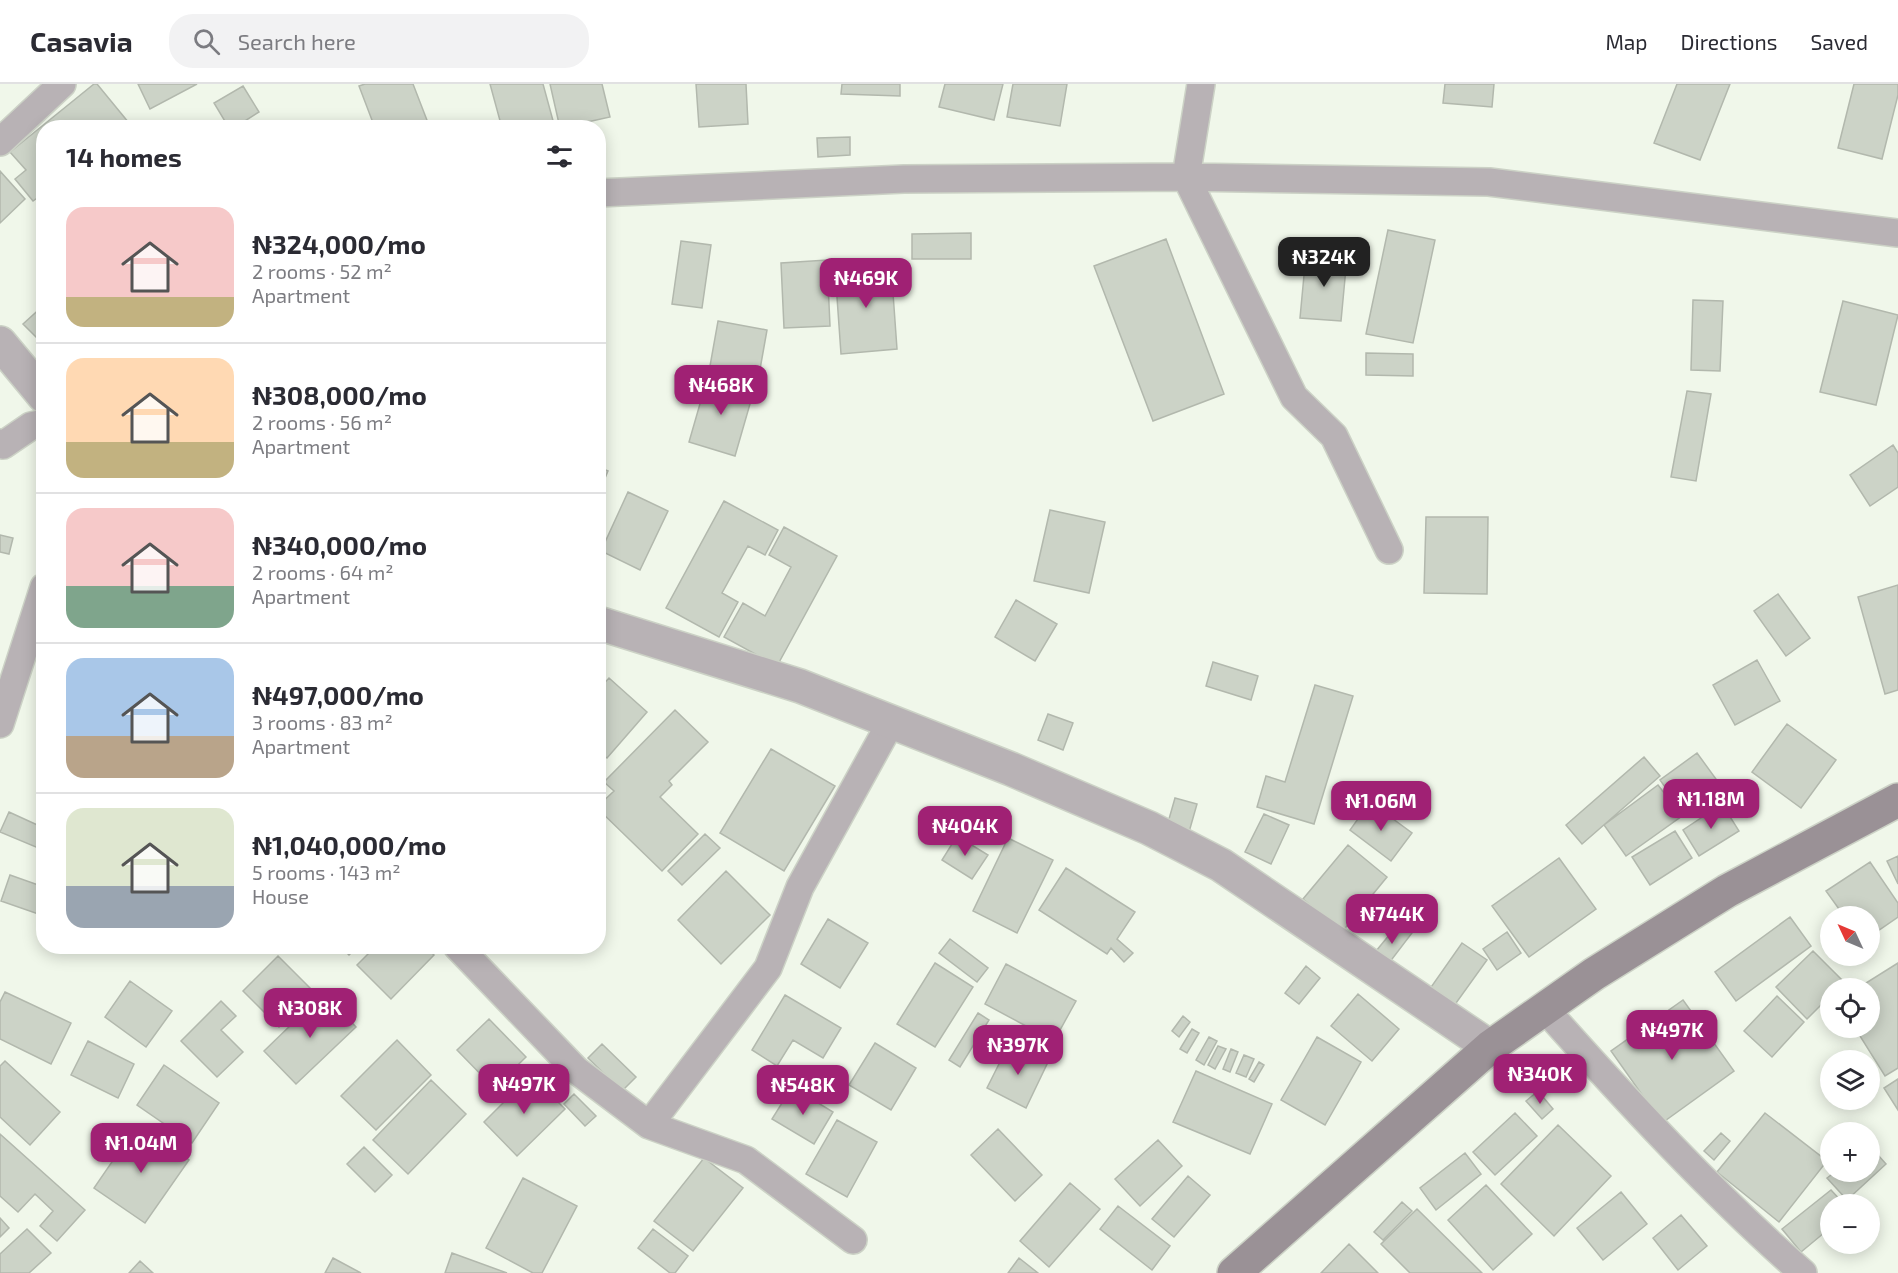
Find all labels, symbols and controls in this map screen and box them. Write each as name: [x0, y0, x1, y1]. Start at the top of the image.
search box: [169, 14, 589, 68]
text: Casavia: [30, 24, 133, 58]
icon: search: [190, 25, 223, 58]
text: Search here: [238, 28, 356, 54]
text: Map: [1605, 29, 1648, 54]
text: Directions: [1681, 29, 1777, 54]
text: Saved: [1810, 29, 1868, 54]
icon: filters: [543, 140, 576, 173]
text: 14 homes: [66, 141, 182, 172]
text: ₦324,000/mo: [252, 228, 426, 259]
icon: home: [114, 231, 186, 303]
pin: ₦324K: [1282, 237, 1366, 288]
text: ₦324K: [1292, 244, 1356, 268]
pin: ₦469K: [824, 258, 908, 309]
text: 2 rooms · 52 m²: [252, 259, 392, 283]
text: ₦469K: [834, 265, 898, 289]
text: Apartment: [252, 283, 350, 307]
pin: ₦468K: [679, 365, 763, 416]
text: ₦468K: [688, 372, 754, 396]
text: ₦308,000/mo: [252, 379, 427, 410]
icon: home: [114, 382, 186, 454]
text: 2 rooms · 56 m²: [252, 410, 392, 434]
text: Apartment: [252, 434, 350, 458]
text: ₦340,000/mo: [252, 529, 427, 560]
icon: home: [114, 532, 186, 604]
text: 2 rooms · 64 m²: [252, 560, 394, 584]
text: Apartment: [252, 584, 350, 608]
text: ₦497,000/mo: [252, 679, 424, 710]
icon: home: [114, 682, 186, 754]
text: 3 rooms · 83 m²: [252, 710, 393, 734]
text: Apartment: [252, 734, 350, 758]
pin: ₦1.18M: [1662, 779, 1760, 830]
pin: ₦1.06M: [1332, 781, 1430, 832]
text: ₦1.18M: [1677, 786, 1745, 810]
text: ₦1.06M: [1345, 788, 1417, 812]
pin: ₦404K: [923, 806, 1007, 857]
text: ₦404K: [932, 813, 998, 837]
text: ₦1,040,000/mo: [252, 829, 446, 860]
icon: home: [114, 832, 186, 904]
text: 5 rooms · 143 m²: [252, 860, 401, 884]
text: House: [252, 884, 309, 908]
pin: ₦744K: [1350, 894, 1434, 945]
text: ₦744K: [1360, 901, 1424, 925]
north arrow: [1820, 906, 1880, 966]
map controls: [1820, 906, 1880, 1254]
button: locate: [1820, 978, 1880, 1038]
pin: ₦308K: [268, 988, 352, 1039]
text: ₦308K: [278, 995, 342, 1019]
pin: ₦497K: [1630, 1010, 1714, 1061]
text: ₦497K: [1640, 1017, 1704, 1041]
pin: ₦397K: [976, 1025, 1060, 1076]
text: ₦397K: [987, 1032, 1049, 1056]
button: layers: [1820, 1050, 1880, 1110]
pin: ₦340K: [1498, 1054, 1582, 1105]
text: ₦340K: [1508, 1061, 1572, 1085]
pin: ₦497K: [482, 1064, 566, 1115]
pin: ₦548K: [761, 1065, 845, 1116]
text: ₦497K: [492, 1071, 556, 1095]
text: ₦548K: [771, 1072, 835, 1096]
button: +: [1820, 1122, 1880, 1182]
pin: ₦1.04M: [92, 1123, 190, 1174]
text: ₦1.04M: [105, 1130, 177, 1154]
button: −: [1820, 1194, 1880, 1254]

